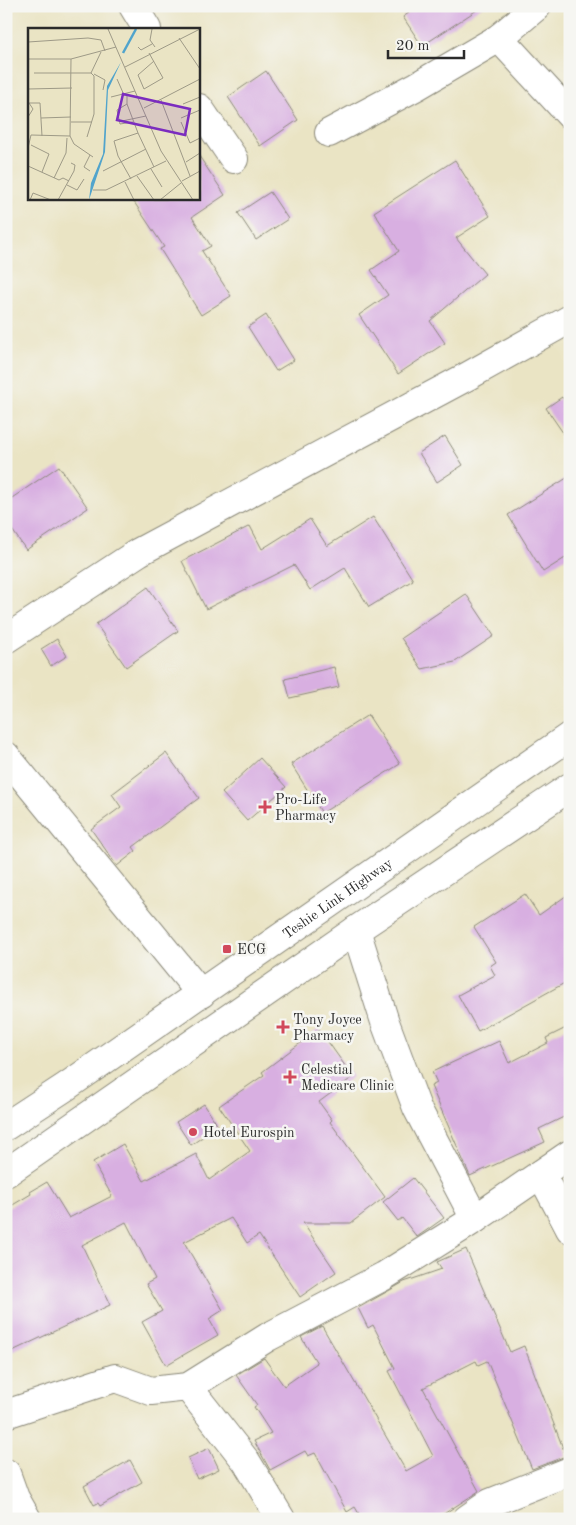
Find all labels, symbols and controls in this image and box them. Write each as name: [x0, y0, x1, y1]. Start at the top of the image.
inset map: [28, 28, 200, 200]
scale bar: [388, 28, 465, 60]
text: 20 m: [396, 39, 430, 54]
place label: Pro-Life Pharmacy: [275, 793, 337, 823]
marker: Pro-Life Pharmacy: [259, 801, 271, 813]
street label: Teshie Link Highway: [280, 856, 395, 942]
marker: ECG: [221, 943, 233, 955]
place label: ECG: [237, 943, 266, 957]
place label: Tony Joyce Pharmacy: [293, 1013, 362, 1043]
marker: Tony Joyce Pharmacy: [277, 1021, 289, 1033]
place label: Celestial Medicare Clinic: [301, 1063, 394, 1093]
marker: Celestial Medicare Clinic: [283, 1070, 297, 1084]
marker: Hotel Eurospin: [187, 1126, 199, 1138]
place label: Hotel Eurospin: [203, 1126, 295, 1140]

